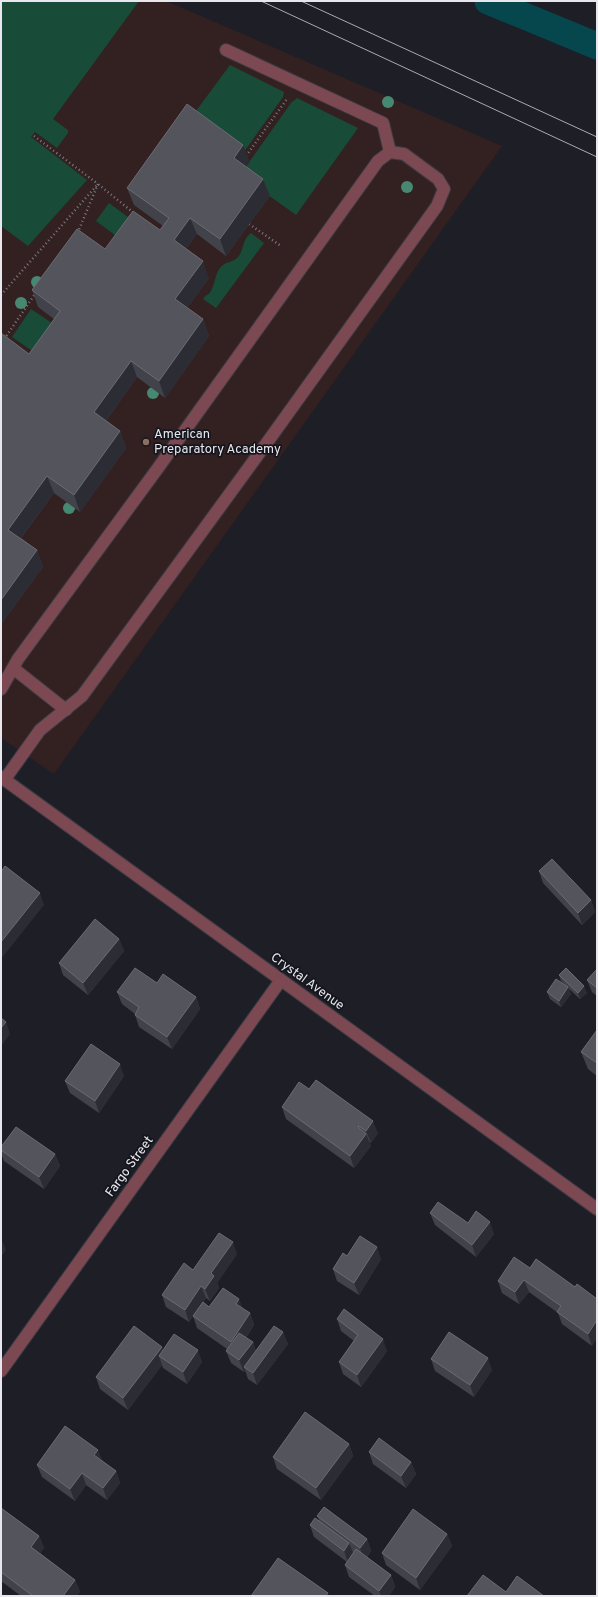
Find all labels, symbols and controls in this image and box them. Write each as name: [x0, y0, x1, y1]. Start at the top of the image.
place label: American Preparatory Academy: [154, 427, 281, 458]
marker: American Preparatory Academy: [141, 437, 151, 447]
street label: Crystal Avenue: [267, 950, 347, 1014]
street label: Fargo Street: [103, 1133, 157, 1201]

